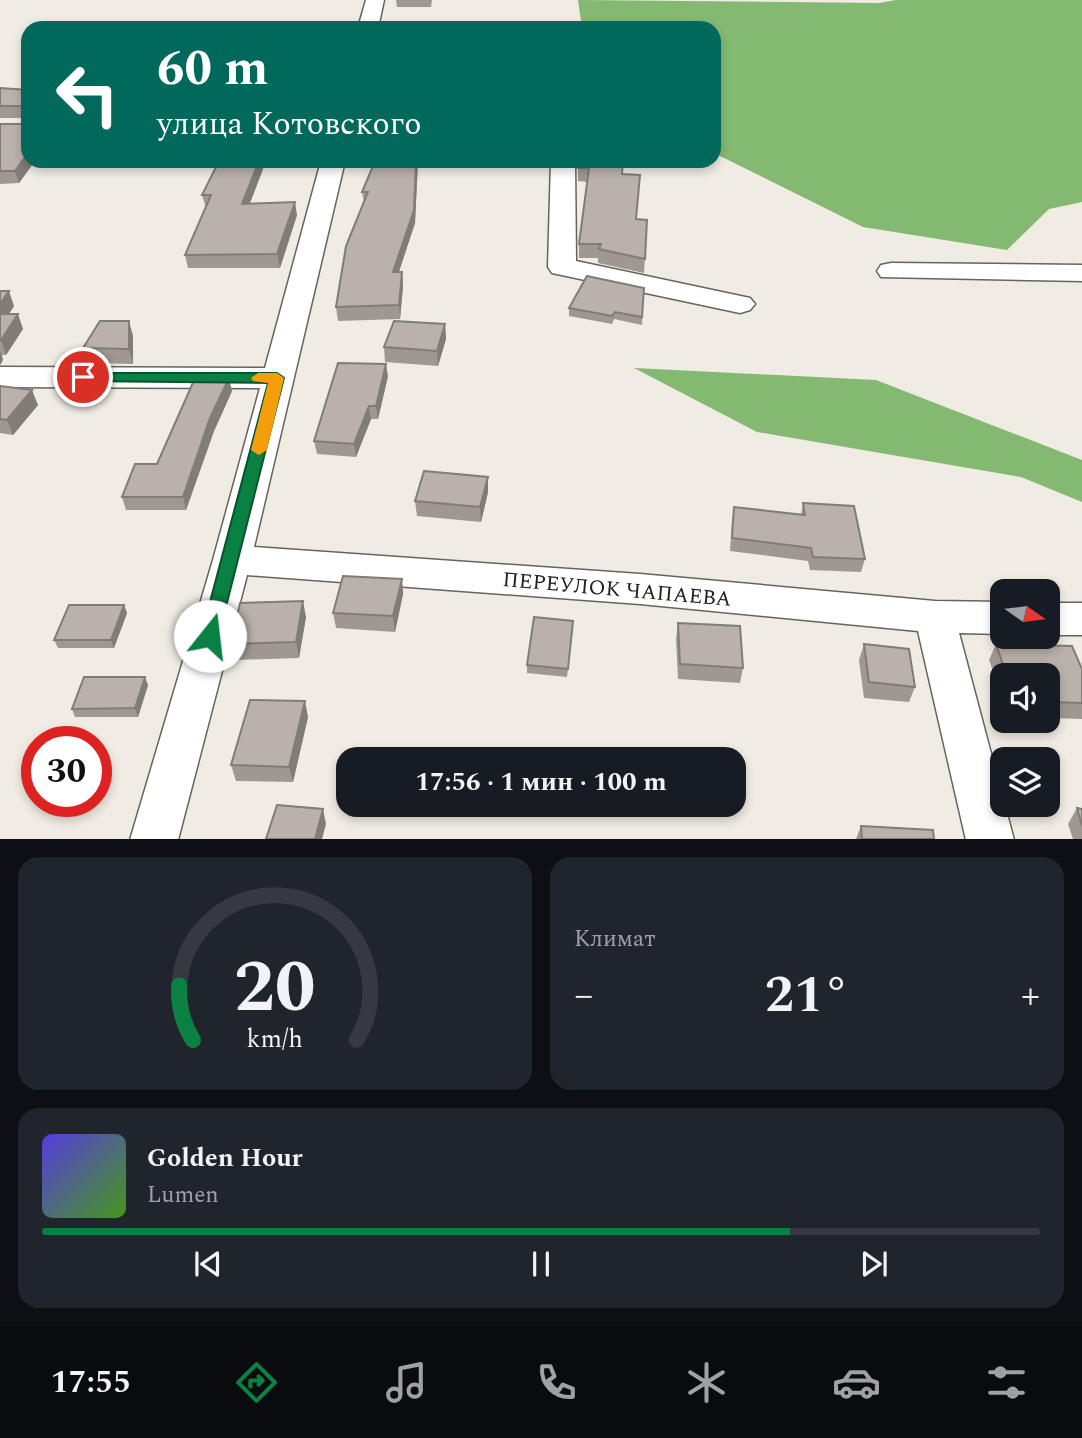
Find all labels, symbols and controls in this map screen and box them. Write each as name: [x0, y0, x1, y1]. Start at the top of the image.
text: 60 m: [157, 32, 268, 107]
icon: left: [42, 49, 133, 140]
text: улица Котовского: [157, 100, 422, 149]
pin: [53, 347, 113, 407]
icon: arrive: [64, 358, 102, 396]
street label: ПЕРЕУЛОК ЧАПАЕВА: [501, 564, 733, 616]
north arrow: [990, 579, 1060, 649]
map controls: [990, 579, 1060, 817]
position arrow: [173, 599, 247, 673]
button: sound: [990, 663, 1060, 733]
speed limit sign: 30: [21, 726, 112, 817]
button: layers: [990, 747, 1060, 817]
text: 17:56 · 1 мин · 100 m: [415, 762, 667, 802]
text: Климат: [574, 922, 656, 957]
text: 20: [234, 933, 316, 1044]
text: 21°: [765, 956, 849, 1035]
text: −: [574, 967, 593, 1025]
text: +: [1021, 967, 1040, 1025]
text: km/h: [247, 1020, 303, 1058]
text: Golden Hour: [147, 1138, 303, 1178]
text: Lumen: [147, 1178, 219, 1213]
icon: previous: [189, 1245, 227, 1283]
icon: pause: [522, 1245, 560, 1283]
icon: next: [855, 1245, 893, 1283]
text: 17:55: [51, 1358, 131, 1407]
icon: directions: [232, 1358, 281, 1407]
icon: music: [382, 1358, 431, 1407]
icon: phone: [532, 1358, 581, 1407]
icon: climate: [682, 1358, 731, 1407]
icon: car: [832, 1358, 881, 1407]
icon: filters: [982, 1358, 1031, 1407]

